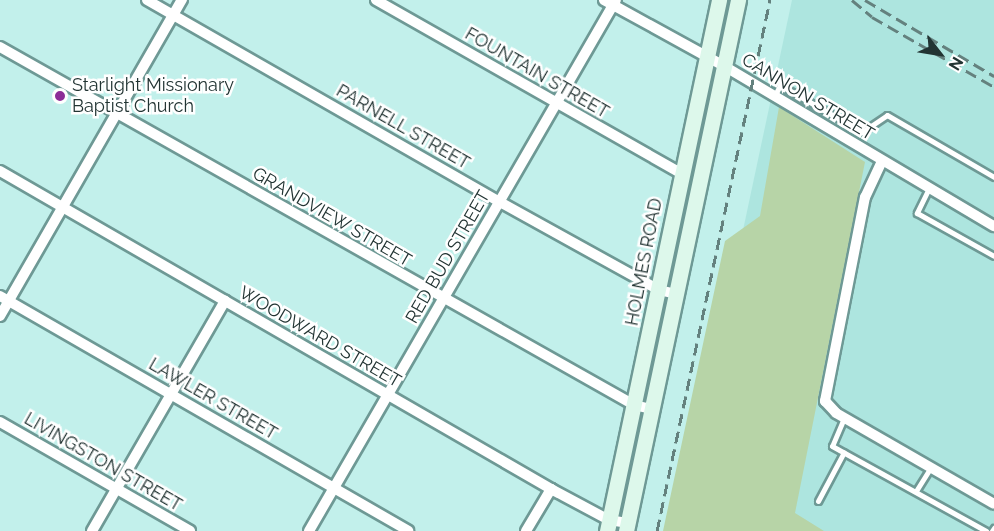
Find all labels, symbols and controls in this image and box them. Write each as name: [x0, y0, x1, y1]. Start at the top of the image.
street label: FOUNTAIN STREET: [461, 23, 613, 123]
north arrow: [910, 24, 970, 84]
street label: CANNON STREET: [738, 49, 878, 145]
text: N: [945, 53, 967, 74]
place label: Starlight Missionary Baptist Church: [72, 75, 234, 118]
street label: PARNELL STREET: [332, 80, 474, 174]
marker: Starlight Missionary Baptist Church: [53, 89, 67, 103]
street label: GRANDVIEW STREET: [248, 162, 416, 272]
street label: RED BUD STREET: [401, 187, 495, 327]
street label: HOLMES ROAD: [621, 196, 667, 328]
street label: WOODWARD STREET: [235, 282, 405, 392]
street label: LAWLER STREET: [145, 353, 281, 445]
street label: LIVINGSTON STREET: [20, 408, 186, 516]

